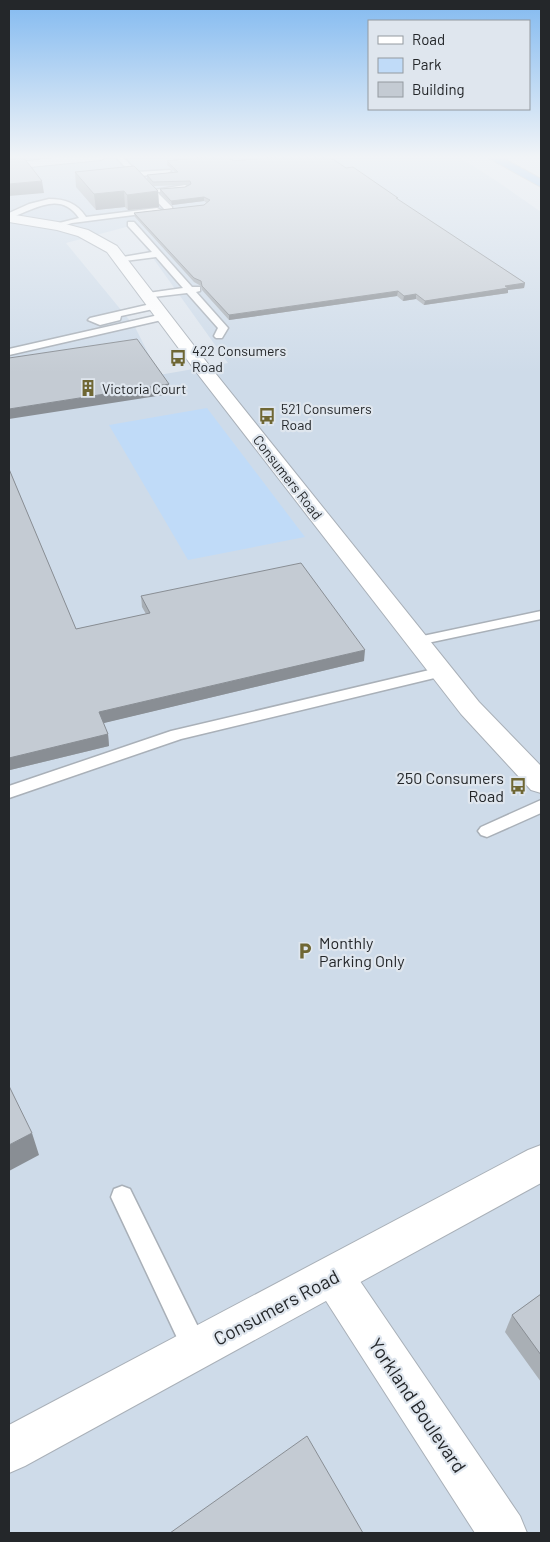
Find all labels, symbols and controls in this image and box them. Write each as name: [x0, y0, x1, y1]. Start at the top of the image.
legend: [368, 20, 530, 110]
text: Road: [412, 30, 445, 48]
text: Park: [412, 55, 442, 73]
text: Building: [412, 80, 465, 98]
place label: 422 Consumers Road: [192, 342, 286, 375]
bus stop icon: 422 Consumers Road: [168, 348, 188, 368]
building icon: Victoria Court: [78, 378, 98, 398]
place label: Victoria Court: [102, 380, 186, 397]
place label: 521 Consumers Road: [281, 400, 372, 433]
bus stop icon: 521 Consumers Road: [257, 406, 277, 426]
street label: Consumers Road: [250, 431, 326, 523]
place label: 250 Consumers Road: [397, 768, 504, 805]
bus stop icon: 250 Consumers Road: [508, 776, 528, 796]
place label: Monthly Parking Only: [319, 933, 405, 970]
parking icon: Monthly Parking Only: [295, 941, 315, 961]
street label: Consumers Road: [209, 1264, 343, 1350]
street label: Yorkland Boulevard: [365, 1333, 471, 1477]

